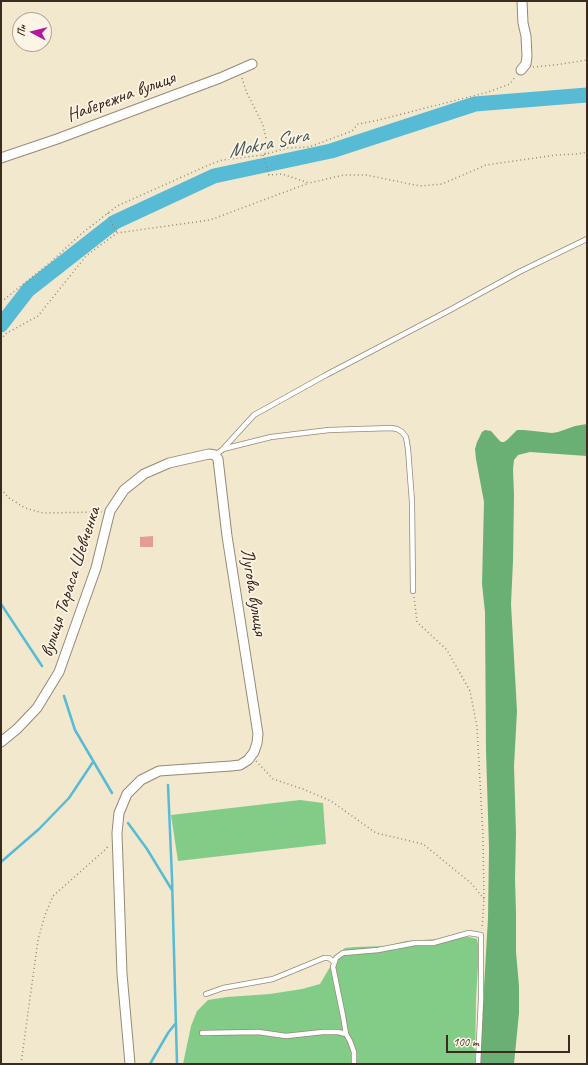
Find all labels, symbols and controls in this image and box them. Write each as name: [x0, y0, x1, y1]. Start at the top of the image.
north arrow: [12, 12, 52, 52]
text: Пн: [13, 24, 29, 37]
street label: Набережна вулиця: [64, 67, 178, 127]
water label: Mokra Sura: [226, 124, 310, 164]
street label: вулиця Тараса Шевченка: [36, 504, 106, 660]
street label: Лугова вулиця: [235, 547, 271, 637]
scale bar: [448, 1027, 572, 1053]
text: 100 m: [453, 1034, 479, 1050]

